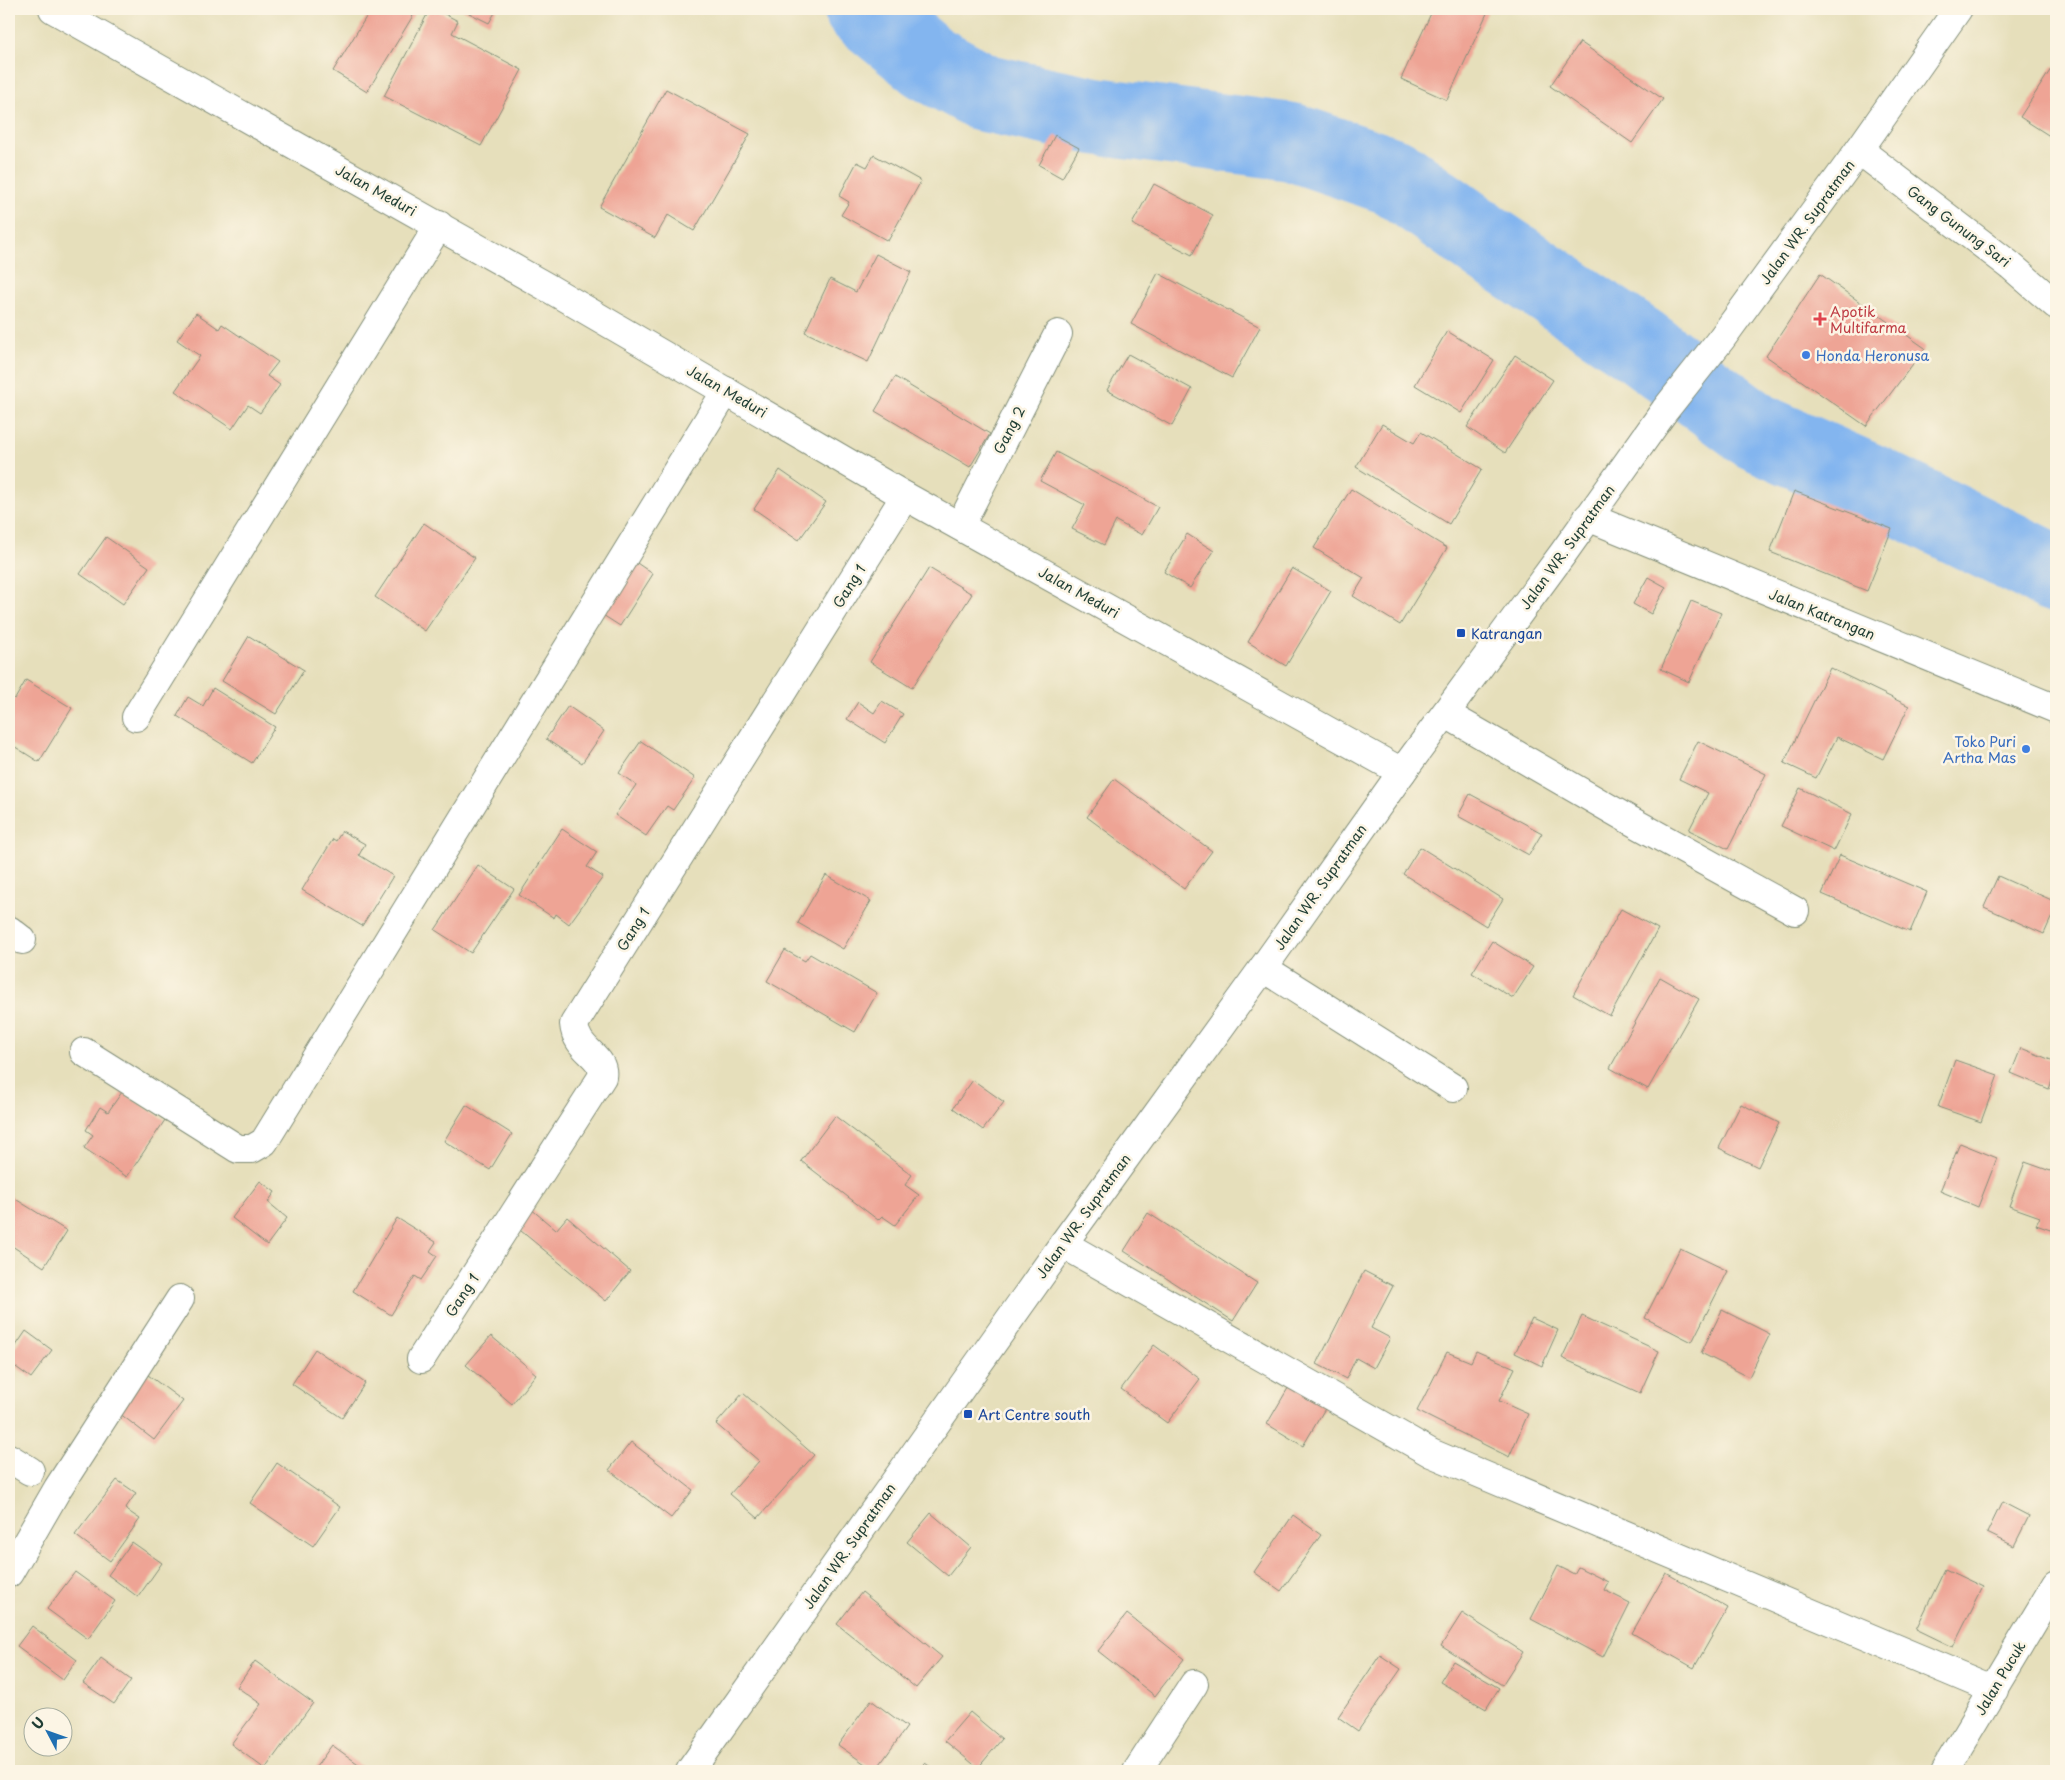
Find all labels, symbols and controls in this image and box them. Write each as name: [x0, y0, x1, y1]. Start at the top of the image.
street label: Jalan WR. Supratman: [1755, 155, 1859, 289]
street label: Jalan Meduri: [332, 159, 420, 221]
street label: Gang Gunung Sari: [1903, 180, 2015, 272]
place label: Apotik Multifarma: [1830, 301, 1907, 338]
marker: Apotik Multifarma: [1814, 313, 1826, 325]
place label: Honda Heronusa: [1816, 345, 1930, 366]
marker: Honda Heronusa: [1800, 349, 1812, 361]
street label: Jalan Meduri: [683, 360, 771, 423]
street label: Gang 2: [988, 402, 1030, 458]
street label: Jalan WR. Supratman: [1515, 480, 1619, 614]
street label: Gang 1: [827, 560, 871, 612]
street label: Jalan Meduri: [1035, 561, 1123, 623]
street label: Jalan Katrangan: [1766, 583, 1878, 645]
place label: Katrangan: [1471, 623, 1543, 644]
marker: Katrangan: [1455, 627, 1467, 639]
place label: Toko Puri Artha Mas: [1943, 731, 2016, 768]
marker: Toko Puri Artha Mas: [2020, 743, 2032, 755]
street label: Jalan WR. Supratman: [1269, 820, 1371, 954]
street label: Gang 1: [611, 903, 655, 955]
street label: Jalan WR. Supratman: [1031, 1149, 1135, 1283]
street label: Gang 1: [440, 1269, 484, 1321]
place label: Art Centre south: [978, 1404, 1090, 1425]
marker: Art Centre south: [962, 1408, 974, 1420]
street label: Jalan WR. Supratman: [798, 1479, 900, 1613]
street label: Jalan Pucuk: [1970, 1636, 2031, 1719]
north arrow: [22, 1708, 72, 1758]
text: U: [26, 1712, 49, 1734]

